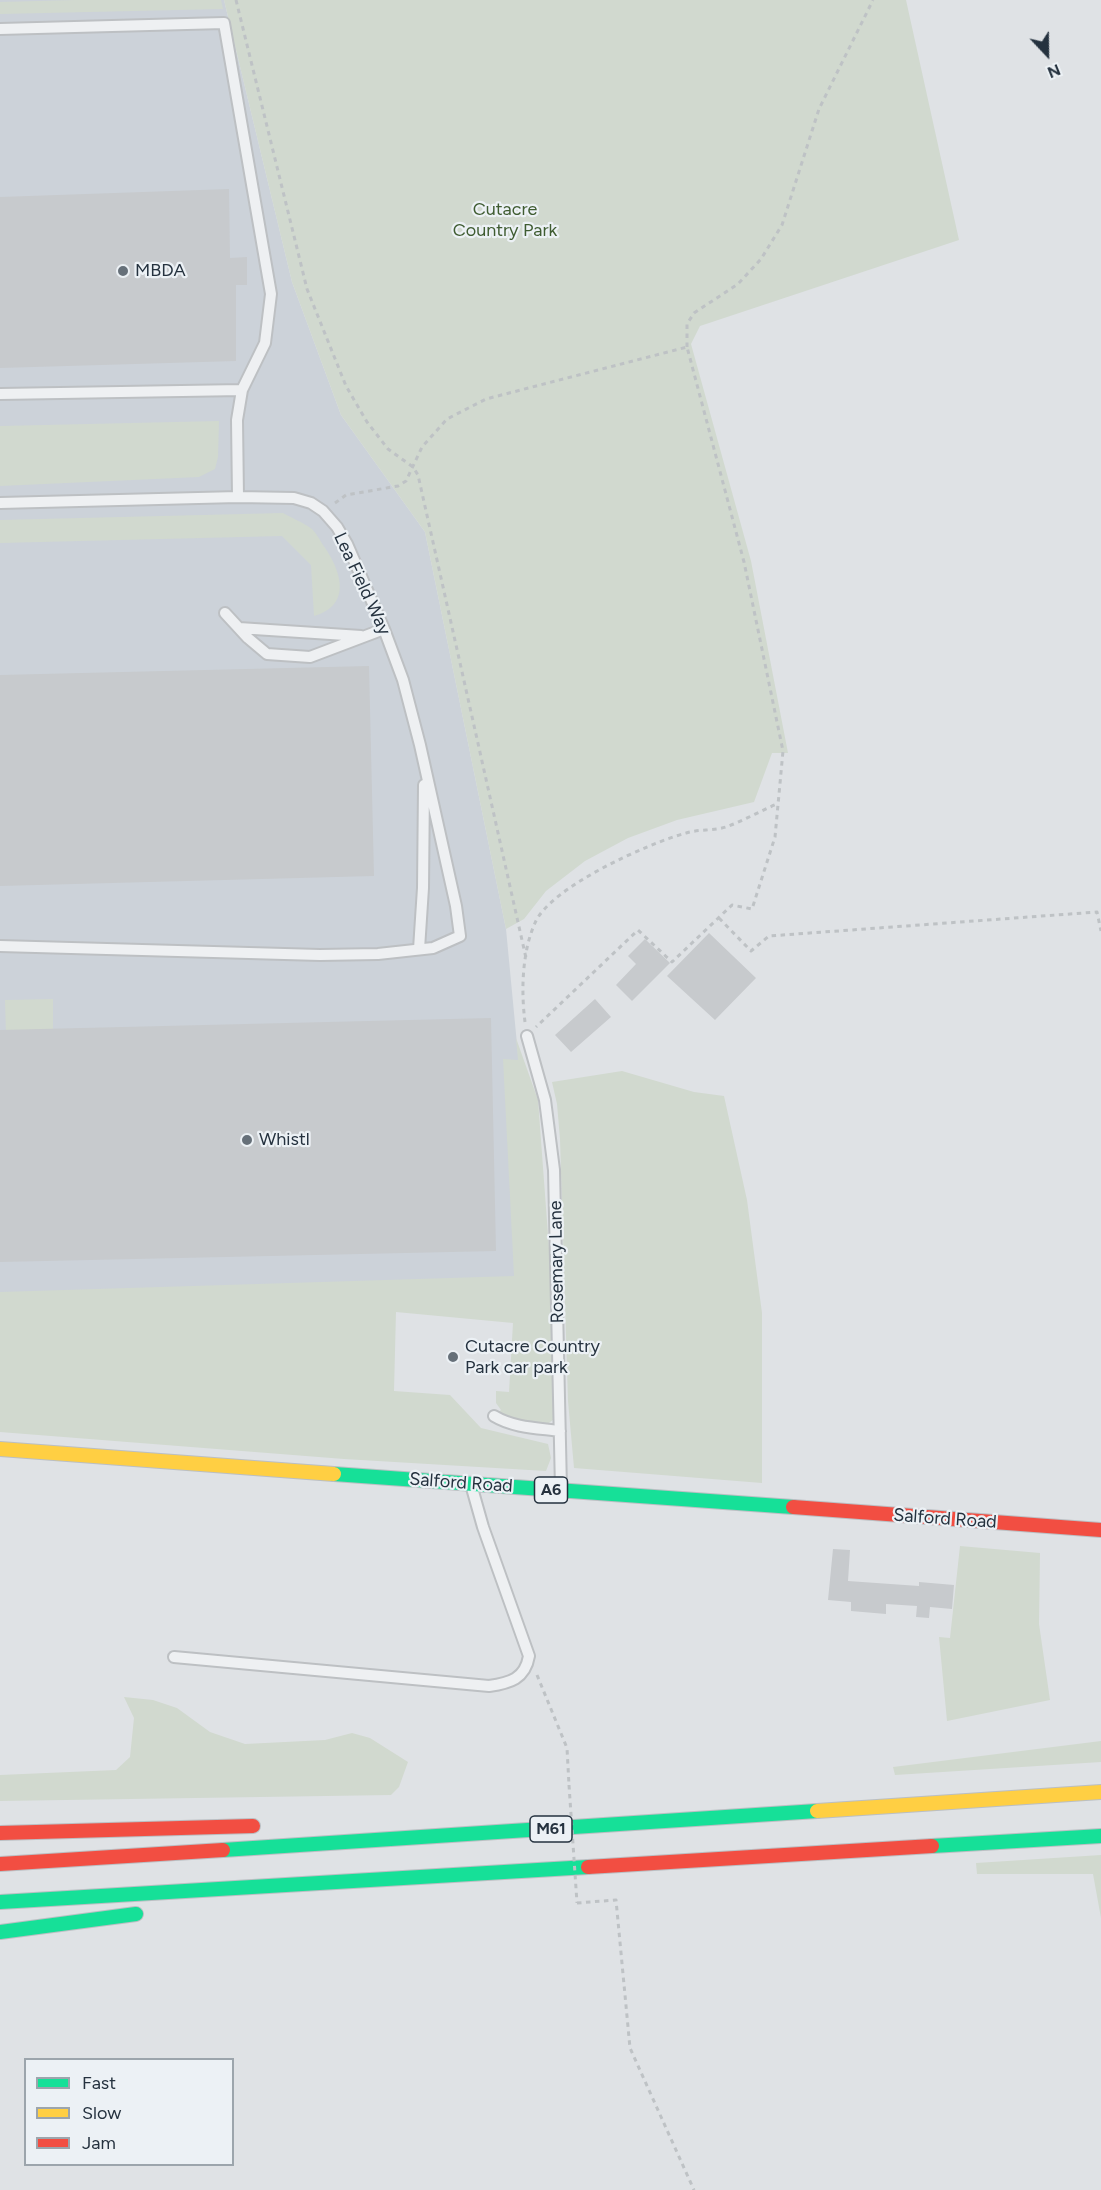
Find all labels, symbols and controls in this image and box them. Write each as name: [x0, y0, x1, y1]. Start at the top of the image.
north arrow: [1017, 24, 1077, 84]
text: N: [1045, 60, 1063, 82]
park label: Cutacre Country Park: [453, 199, 557, 242]
place label: MBDA: [135, 260, 186, 282]
marker: MBDA: [116, 264, 130, 278]
street label: Lea Field Way: [329, 529, 395, 639]
place label: Whistl: [259, 1129, 310, 1151]
marker: Whistl: [240, 1133, 254, 1147]
street label: Rosemary Lane: [545, 1200, 569, 1324]
place label: Cutacre Country Park car park: [465, 1336, 600, 1378]
marker: Cutacre Country Park car park: [446, 1350, 460, 1364]
street label: Salford Road: [409, 1469, 513, 1497]
road number: A6: [534, 1477, 568, 1503]
street label: Salford Road: [893, 1505, 997, 1533]
road number: M61: [530, 1816, 572, 1842]
legend: [24, 2058, 234, 2166]
text: Fast: [82, 2072, 116, 2094]
text: Slow: [82, 2102, 121, 2124]
text: Jam: [82, 2132, 116, 2154]

